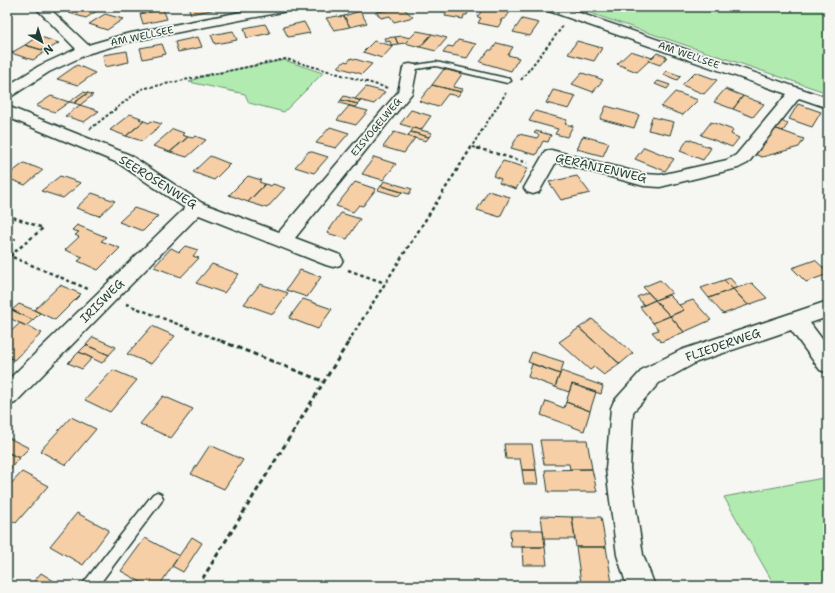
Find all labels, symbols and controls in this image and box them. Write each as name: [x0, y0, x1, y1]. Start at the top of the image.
north arrow: [22, 22, 62, 62]
street label: AM WELLSEE: [109, 23, 175, 49]
street label: AM WELLSEE: [657, 38, 721, 72]
text: N: [40, 41, 56, 58]
street label: EISVOGELWEG: [348, 95, 404, 159]
street label: GERANIENWEG: [554, 150, 648, 186]
street label: SEEROSENWEG: [116, 152, 200, 212]
street label: IRISWEG: [77, 276, 127, 326]
street label: FLIEDERWEG: [683, 325, 763, 365]

